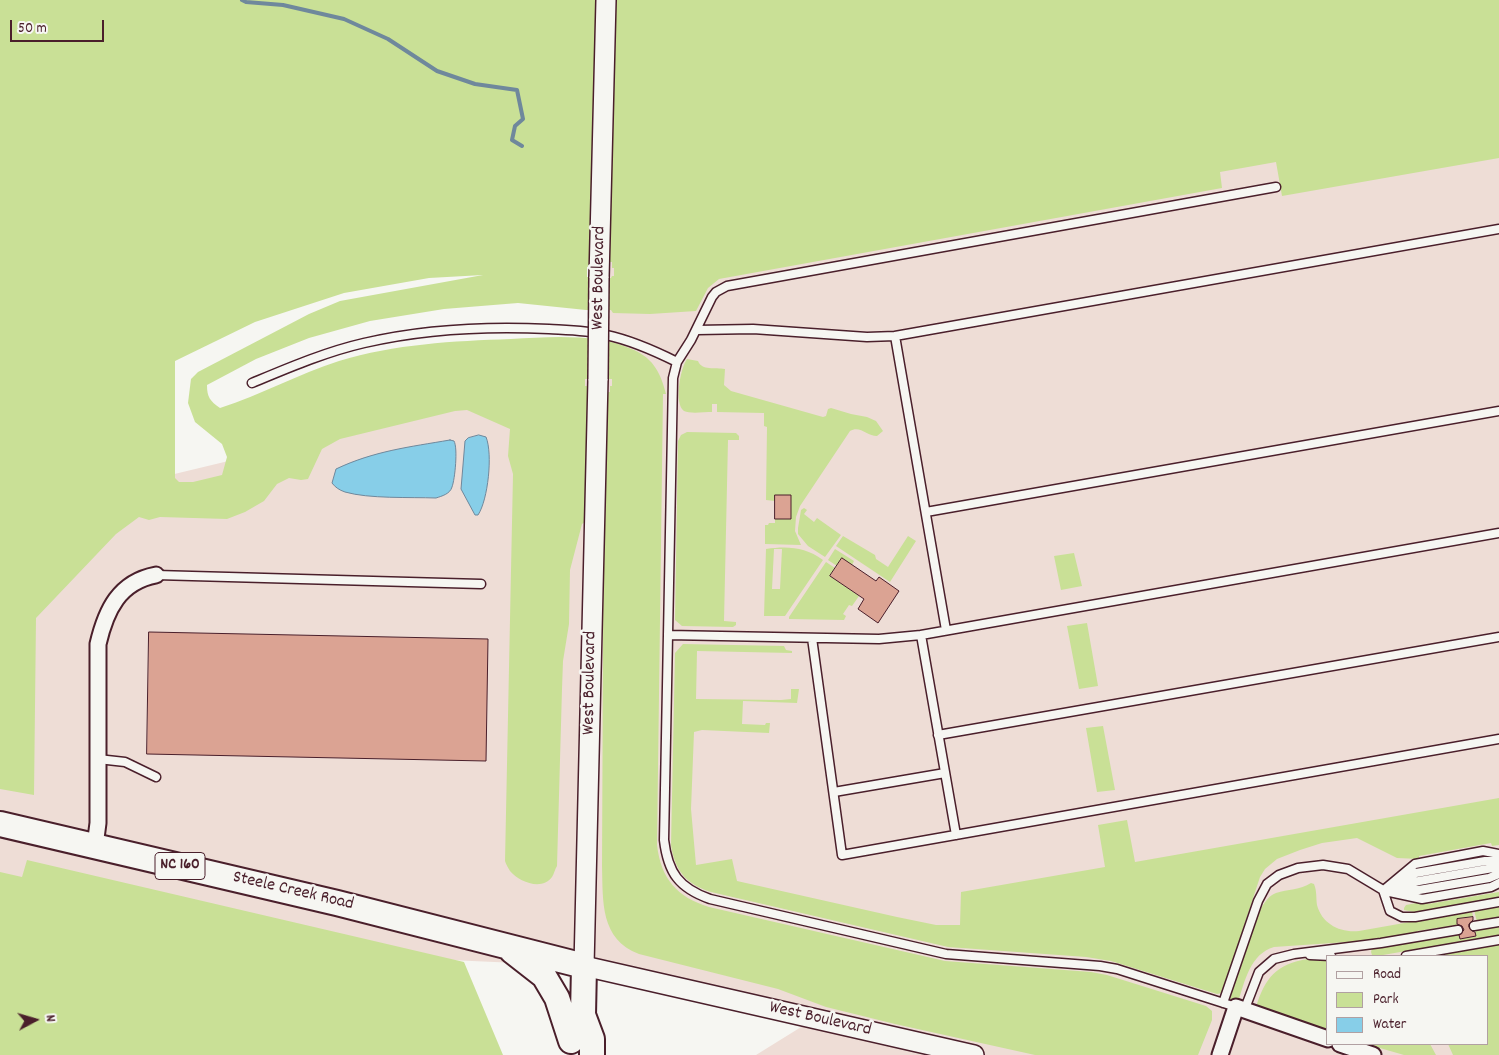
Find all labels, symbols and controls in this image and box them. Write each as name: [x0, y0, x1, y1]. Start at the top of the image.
scale bar: [12, 10, 106, 42]
text: 50 m: [18, 18, 47, 40]
street label: West Boulevard: [588, 226, 612, 330]
street label: West Boulevard: [579, 631, 603, 735]
road number: NC 160: [155, 852, 205, 879]
street label: Steele Creek Road: [230, 868, 356, 916]
legend: [1326, 955, 1489, 1045]
text: Road: [1373, 964, 1401, 986]
text: Park: [1373, 989, 1399, 1011]
north arrow: [10, 995, 60, 1045]
street label: West Boulevard: [767, 998, 873, 1042]
text: N: [40, 1014, 60, 1023]
text: Water: [1373, 1014, 1406, 1036]

